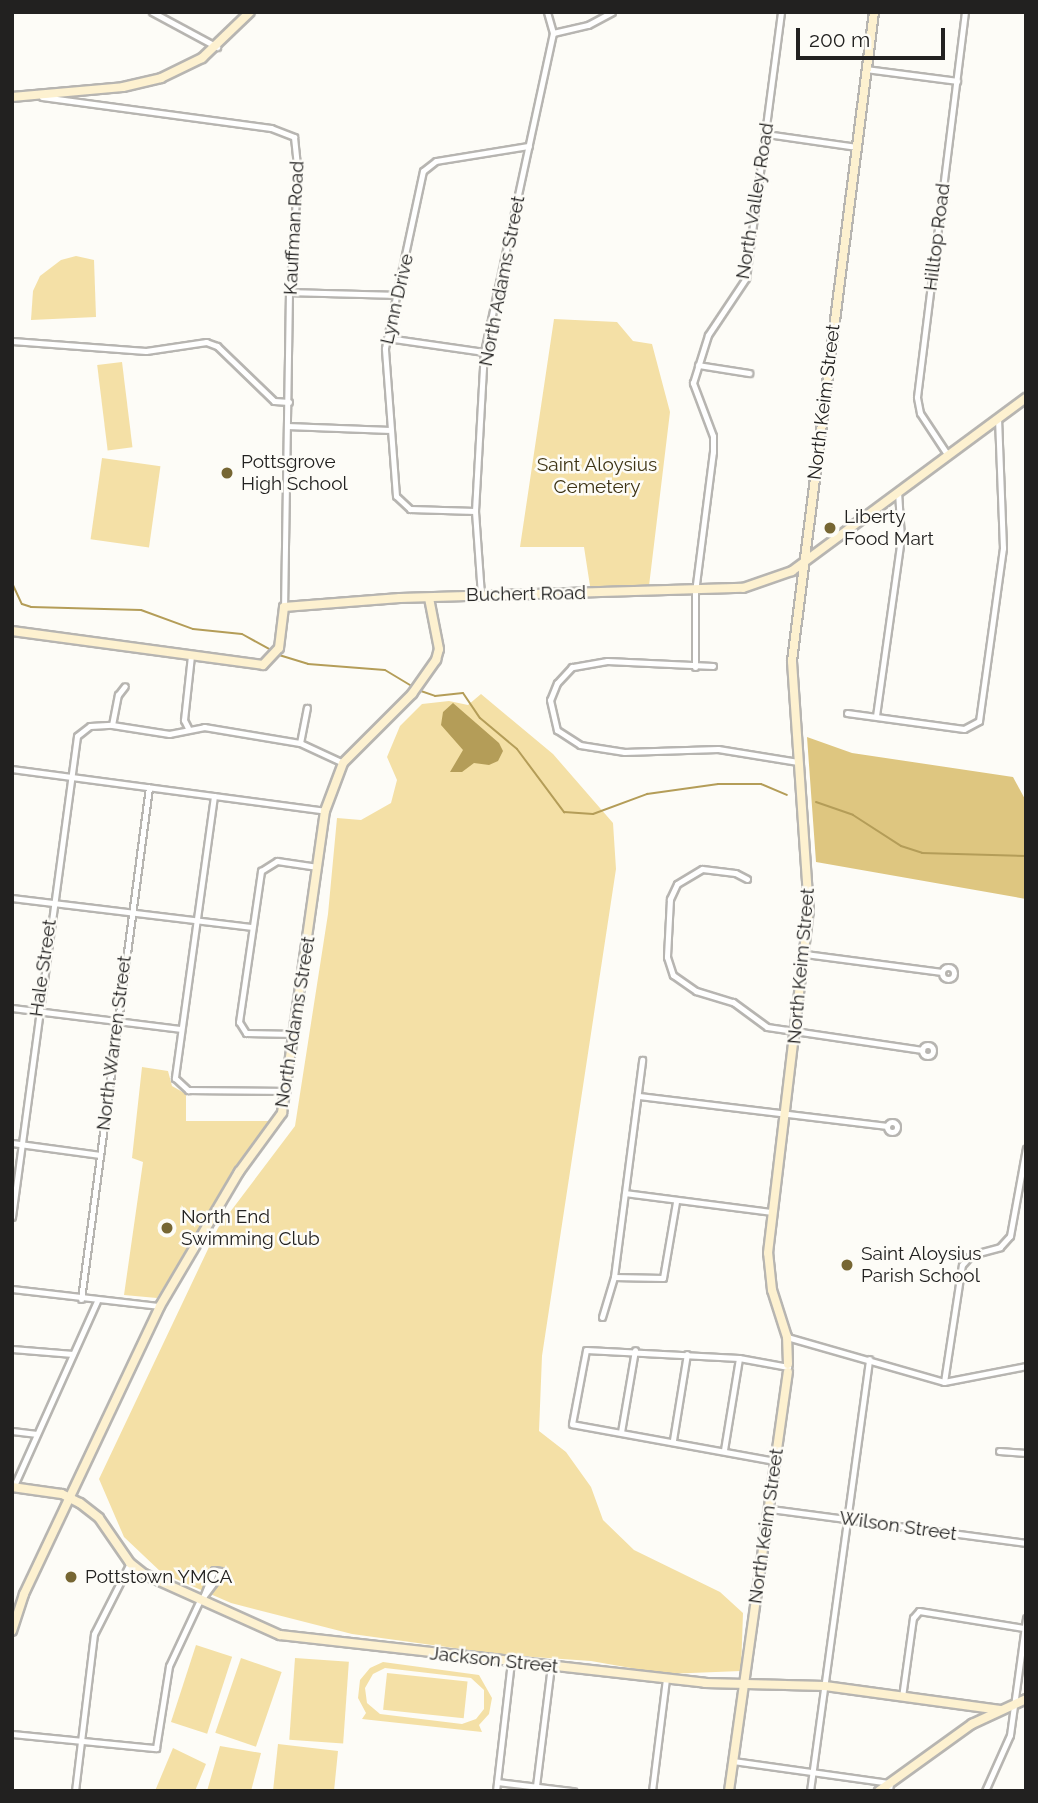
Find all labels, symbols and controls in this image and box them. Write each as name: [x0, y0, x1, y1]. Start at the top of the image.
scale bar: [800, 14, 949, 58]
text: 200 m: [809, 27, 870, 52]
street label: North Valley Road: [731, 121, 779, 281]
street label: Kauffman Road: [279, 160, 309, 296]
street label: Hilltop Road: [919, 182, 955, 292]
street label: North Adams Street: [474, 194, 530, 368]
street label: Lynn Drive: [376, 252, 418, 346]
street label: North Keim Street: [803, 323, 845, 481]
place label: Pottsgrove High School: [241, 451, 348, 495]
park label: Saint Aloysius Cemetery: [536, 454, 658, 498]
marker: Pottsgrove High School: [219, 465, 235, 481]
place label: Liberty Food Mart: [844, 506, 934, 550]
marker: Liberty Food Mart: [822, 520, 838, 536]
street label: Buchert Road: [466, 582, 586, 606]
street label: North Keim Street: [783, 887, 819, 1045]
street label: Hale Street: [25, 918, 61, 1018]
street label: North Adams Street: [270, 934, 320, 1110]
street label: North Warren Street: [92, 954, 136, 1132]
place label: North End Swimming Club: [181, 1206, 320, 1250]
marker: North End Swimming Club: [159, 1220, 175, 1236]
place label: Saint Aloysius Parish School: [861, 1243, 982, 1287]
marker: Saint Aloysius Parish School: [839, 1257, 855, 1273]
street label: North Keim Street: [744, 1447, 788, 1605]
street label: Wilson Street: [838, 1506, 958, 1546]
place label: Pottstown YMCA: [85, 1566, 233, 1588]
marker: Pottstown YMCA: [63, 1569, 79, 1585]
street label: Jackson Street: [429, 1642, 559, 1678]

